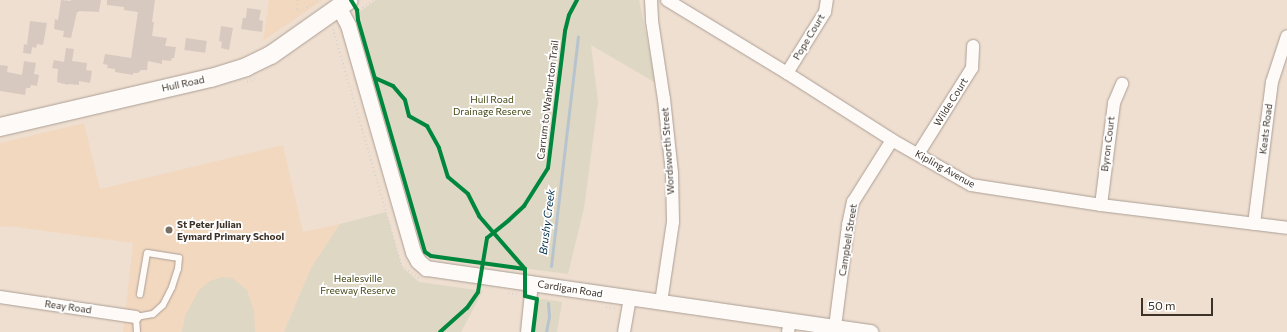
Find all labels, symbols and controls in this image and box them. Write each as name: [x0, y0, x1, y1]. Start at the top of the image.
street label: Pope Court: [791, 12, 827, 62]
street label: Carrum to Warburton Trail: [535, 40, 561, 160]
street label: Hull Road: [161, 74, 205, 94]
street label: Wilde Court: [931, 76, 971, 128]
park label: Hull Road Drainage Reserve: [453, 93, 531, 116]
street label: Keats Road: [1257, 103, 1275, 155]
street label: Wordsworth Street: [659, 107, 677, 195]
street label: Byron Court: [1099, 116, 1117, 172]
street label: Kipling Avenue: [913, 148, 977, 190]
water label: Brushy Creek: [536, 189, 558, 255]
street label: Campbell Street: [836, 203, 860, 277]
place label: St Peter Julian Eymard Primary School: [177, 218, 284, 242]
marker: St Peter Julian Eymard Primary School: [164, 225, 174, 235]
park label: Healesville Freeway Reserve: [320, 272, 396, 296]
street label: Cardigan Road: [537, 278, 603, 300]
scale bar: [1143, 290, 1215, 316]
street label: Reay Road: [44, 298, 92, 316]
text: 50 m: [1148, 298, 1176, 312]

